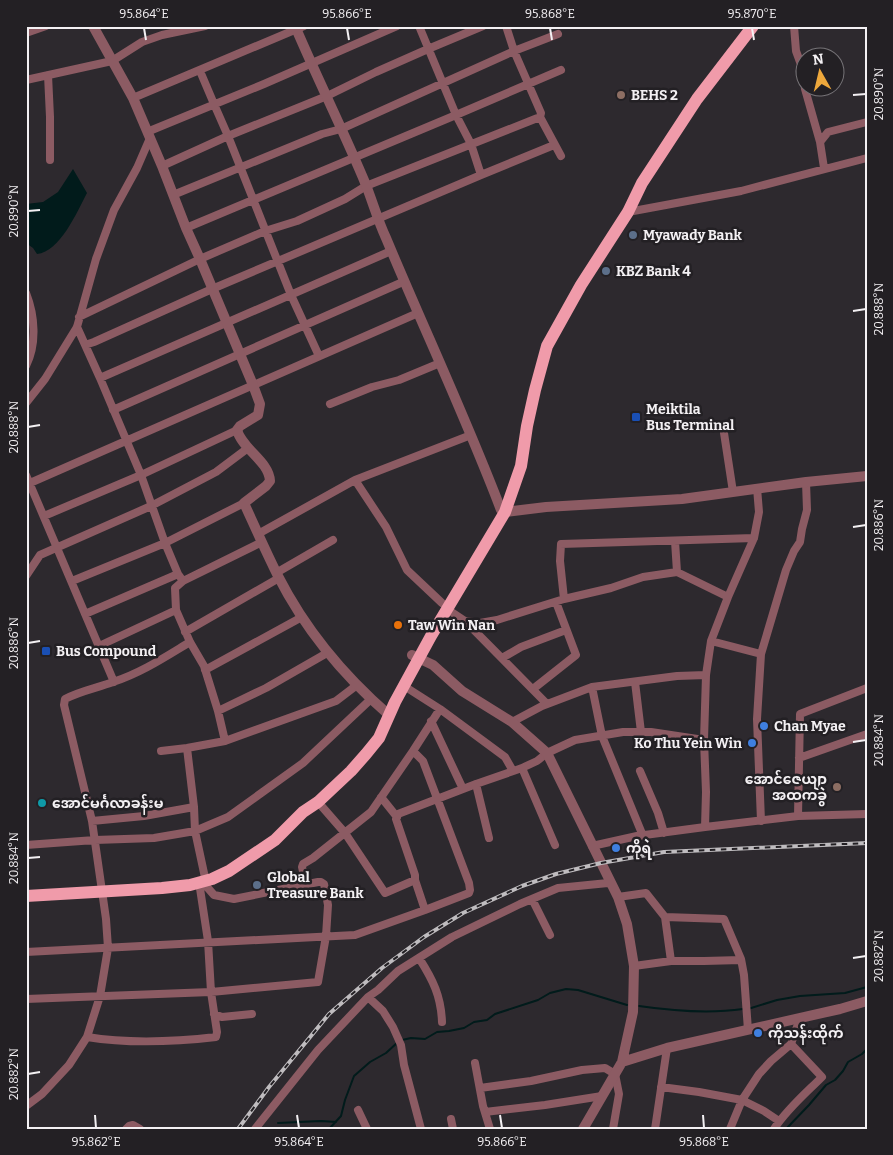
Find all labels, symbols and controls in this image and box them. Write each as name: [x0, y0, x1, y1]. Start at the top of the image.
text: 95.864°E: [119, 7, 169, 21]
text: 95.866°E: [322, 7, 372, 21]
text: 95.868°E: [525, 7, 575, 21]
text: 95.870°E: [728, 7, 777, 21]
north arrow: [796, 48, 846, 98]
text: N: [812, 50, 825, 69]
text: 20.890°N: [872, 67, 886, 120]
place label: BEHS 2: [631, 87, 678, 104]
marker: BEHS 2: [615, 89, 627, 101]
text: 20.890°N: [7, 184, 21, 237]
place label: Myawady Bank: [643, 227, 742, 244]
marker: Myawady Bank: [627, 229, 639, 241]
place label: KBZ Bank 4: [616, 263, 691, 280]
marker: KBZ Bank 4: [600, 265, 612, 277]
text: 20.888°N: [872, 282, 886, 335]
text: 20.888°N: [7, 400, 21, 453]
place label: Meiktila Bus Terminal: [646, 401, 735, 434]
marker: Meiktila Bus Terminal: [630, 411, 642, 423]
text: 20.886°N: [872, 499, 886, 551]
text: 20.886°N: [7, 617, 21, 669]
place label: Taw Win Nan: [408, 617, 495, 634]
marker: Taw Win Nan: [392, 619, 404, 631]
place label: Bus Compound: [56, 643, 157, 660]
marker: Bus Compound: [40, 645, 52, 657]
text: 20.884°N: [872, 714, 886, 766]
place label: Chan Myae: [774, 718, 846, 735]
marker: Chan Myae: [758, 720, 770, 732]
place label: Ko Thu Yein Win: [634, 735, 742, 752]
marker: Ko Thu Yein Win: [746, 737, 758, 749]
place label: အောင်ဇေယျာ အထကခွဲ: [745, 769, 827, 807]
marker: အောင်ဇေယျာ အထကခွဲ: [831, 781, 843, 793]
place label: အောင်မင်္ဂလာခန်းမ: [52, 793, 164, 815]
marker: အောင်မင်္ဂလာခန်းမ: [36, 797, 48, 809]
text: 20.884°N: [7, 832, 21, 884]
place label: ကိုရဲ: [626, 838, 653, 860]
marker: ကိုရဲ: [610, 842, 622, 854]
place label: Global Treasure Bank: [267, 869, 364, 902]
marker: Global Treasure Bank: [251, 879, 263, 891]
text: 20.882°N: [872, 930, 886, 982]
place label: ကိုသန်းထိုက်: [768, 1023, 843, 1045]
marker: ကိုသန်းထိုက်: [752, 1027, 764, 1039]
text: 20.882°N: [7, 1048, 21, 1100]
text: 95.862°E: [71, 1135, 121, 1149]
text: 95.864°E: [274, 1135, 324, 1149]
text: 95.866°E: [477, 1135, 527, 1149]
text: 95.868°E: [679, 1135, 729, 1149]

